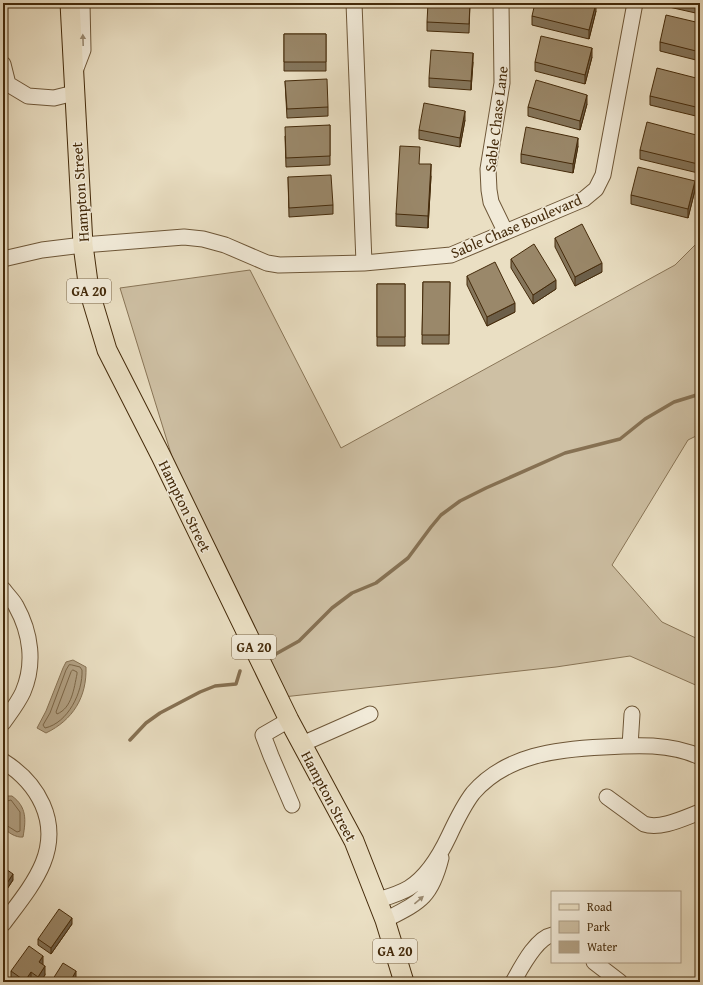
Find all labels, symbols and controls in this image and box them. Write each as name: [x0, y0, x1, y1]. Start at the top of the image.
one-way arrow: [80, 33, 86, 46]
street label: Sable Chase Lane: [479, 65, 513, 173]
street label: Hampton Street: [66, 141, 94, 243]
street label: Sable Chase Boulevard: [447, 189, 585, 263]
road number: GA 20: [67, 279, 111, 303]
street label: Hampton Street: [154, 456, 217, 556]
road number: GA 20: [232, 635, 276, 659]
street label: Hampton Street: [296, 747, 362, 846]
legend: [551, 891, 681, 963]
one-way arrow: [413, 896, 424, 905]
text: Road: [587, 898, 613, 915]
text: Park: [587, 918, 611, 935]
text: Water: [587, 938, 617, 955]
road number: GA 20: [373, 939, 417, 963]

